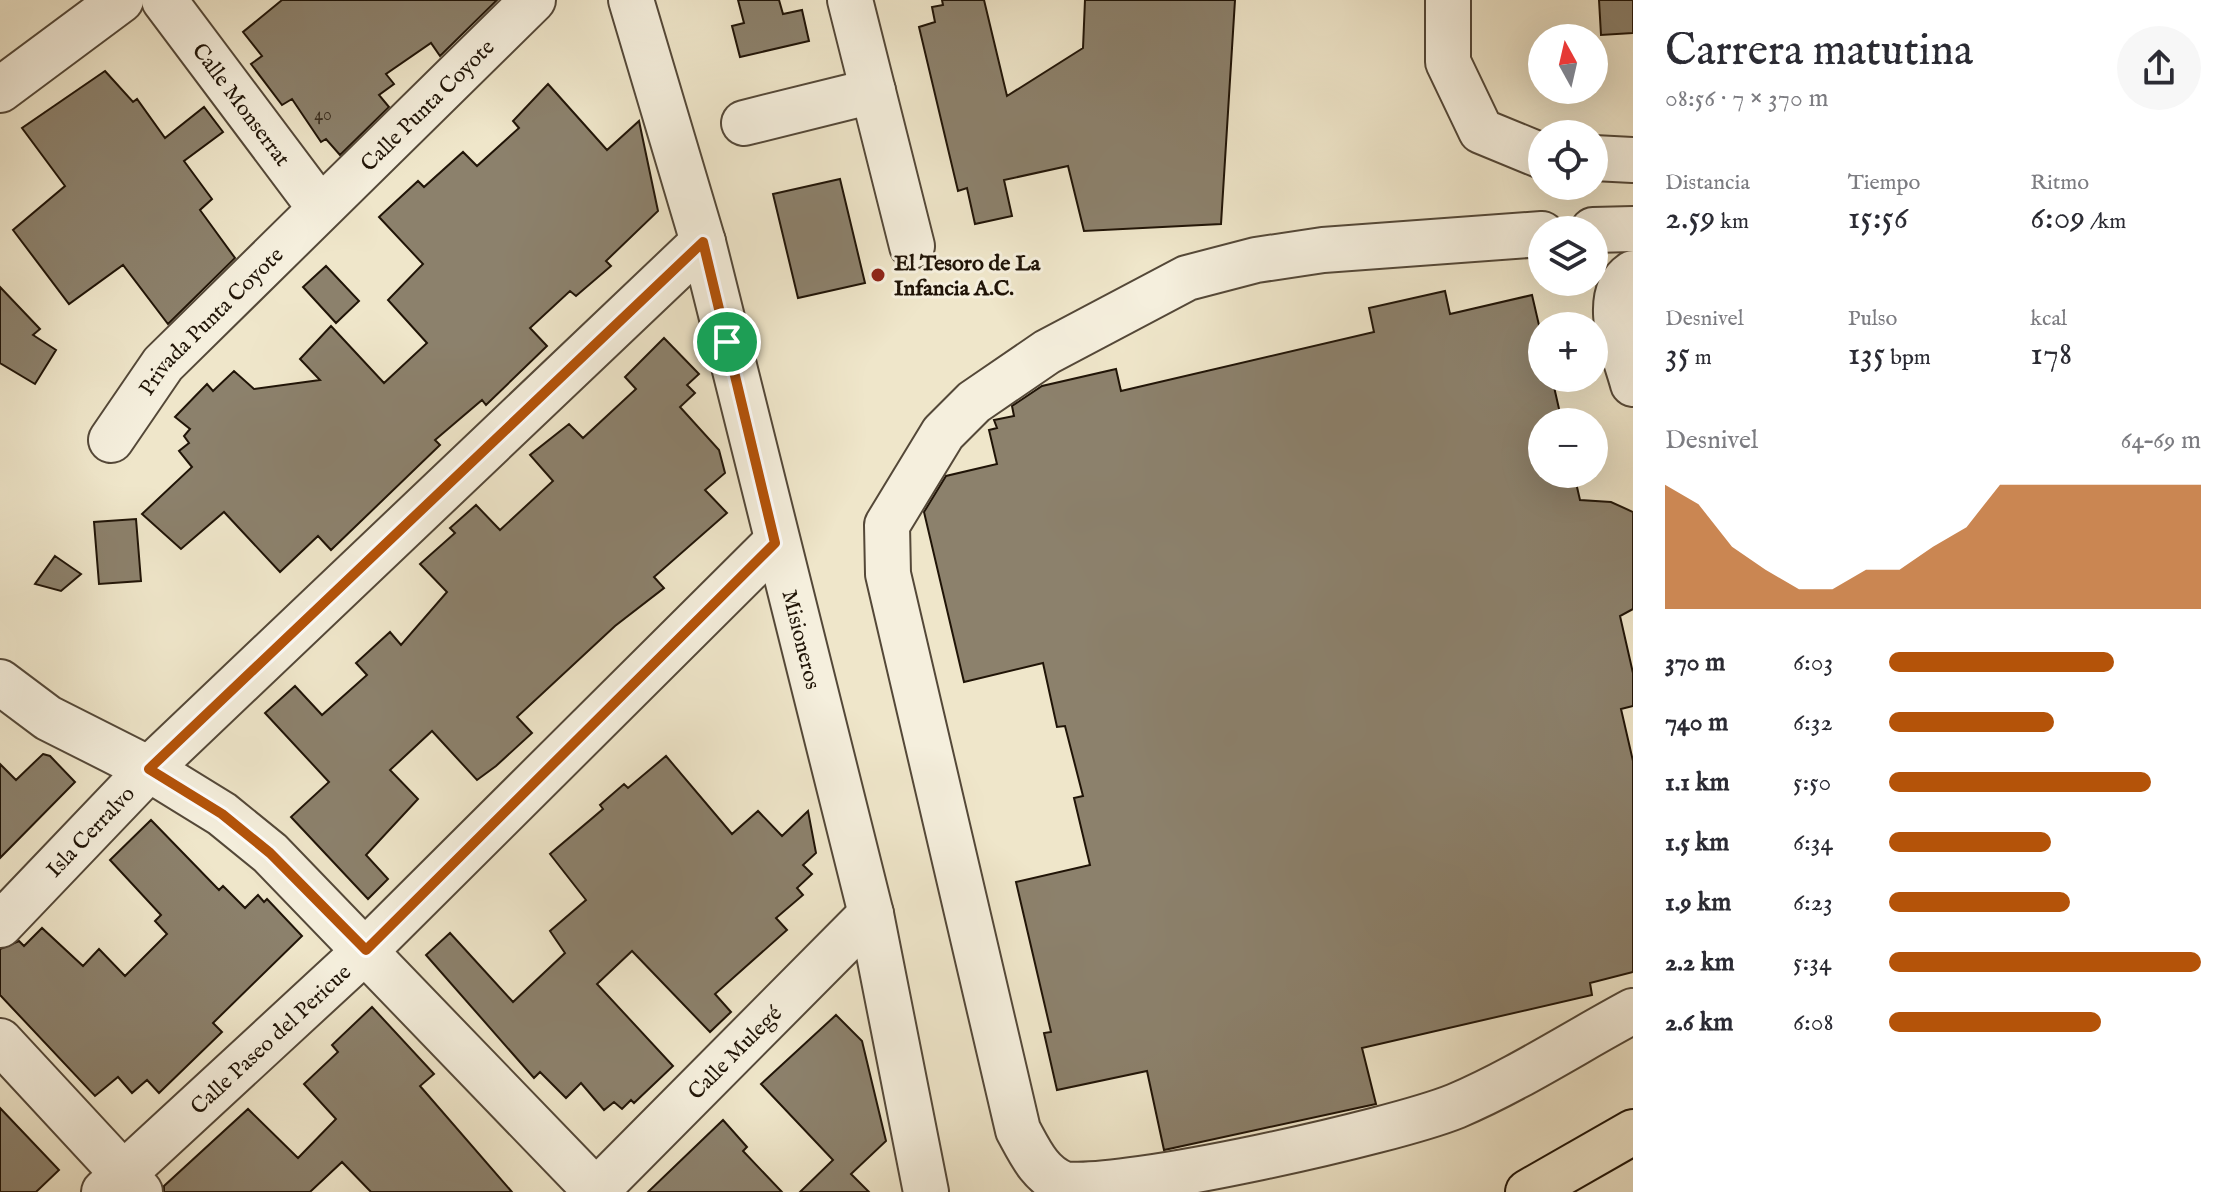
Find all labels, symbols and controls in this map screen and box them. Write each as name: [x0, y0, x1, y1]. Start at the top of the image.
north arrow: [1528, 24, 1608, 104]
map controls: [1528, 24, 1608, 488]
text: Carrera matutina: [1665, 24, 1973, 80]
button: share: [2117, 26, 2201, 110]
street label: Calle Punta Coyote: [355, 34, 501, 178]
street label: Calle Monserrat: [185, 38, 296, 173]
text: 08:56 · 7 × 370 m: [1665, 82, 1829, 115]
house number: 40: [314, 104, 332, 127]
button: locate: [1528, 120, 1608, 200]
text: Distancia: [1665, 169, 1750, 197]
text: Tiempo: [1848, 169, 1920, 197]
text: Ritmo: [2030, 169, 2089, 197]
text: 2.59: [1665, 197, 1715, 240]
text: 15:56: [1848, 197, 1908, 240]
text: 6:09: [2030, 197, 2085, 240]
text: km: [1715, 208, 1749, 236]
text: /km: [2085, 208, 2126, 236]
button: layers: [1528, 216, 1608, 296]
street label: Privada Punta Coyote: [134, 242, 290, 402]
place label: El Tesoro de La Infancia A.C.: [894, 250, 1041, 303]
marker: El Tesoro de La Infancia A.C.: [869, 266, 887, 284]
text: Desnivel: [1665, 305, 1744, 333]
text: Pulso: [1848, 305, 1897, 333]
text: kcal: [2030, 305, 2067, 333]
pin: [693, 308, 761, 376]
button: +: [1528, 312, 1608, 392]
icon: arrive: [705, 320, 749, 364]
text: 35: [1665, 333, 1690, 376]
text: 135: [1848, 333, 1885, 376]
text: 178: [2030, 333, 2072, 376]
text: m: [1690, 344, 1712, 372]
text: bpm: [1885, 344, 1931, 372]
button: −: [1528, 408, 1608, 488]
text: Desnivel: [1665, 424, 1758, 457]
text: 64–69 m: [2121, 424, 2201, 457]
street label: Misioneros: [775, 587, 826, 692]
text: 370 m: [1665, 646, 1725, 679]
text: 6:03: [1793, 646, 1833, 679]
text: 740 m: [1665, 706, 1728, 739]
text: 6:32: [1793, 706, 1833, 739]
text: 1.1 km: [1665, 766, 1730, 799]
text: 5:50: [1793, 766, 1831, 799]
street label: Isla Cerralvo: [41, 781, 142, 884]
text: 1.5 km: [1665, 826, 1729, 859]
text: 6:34: [1793, 826, 1833, 859]
text: 1.9 km: [1665, 886, 1731, 919]
text: 6:23: [1793, 886, 1833, 919]
text: 2.2 km: [1665, 946, 1735, 979]
text: 5:34: [1793, 946, 1832, 979]
street label: Calle Paseo del Pericue: [185, 959, 358, 1121]
street label: Calle Mulegé: [683, 1000, 788, 1106]
text: 2.6 km: [1665, 1006, 1733, 1039]
text: 6:08: [1793, 1006, 1834, 1039]

